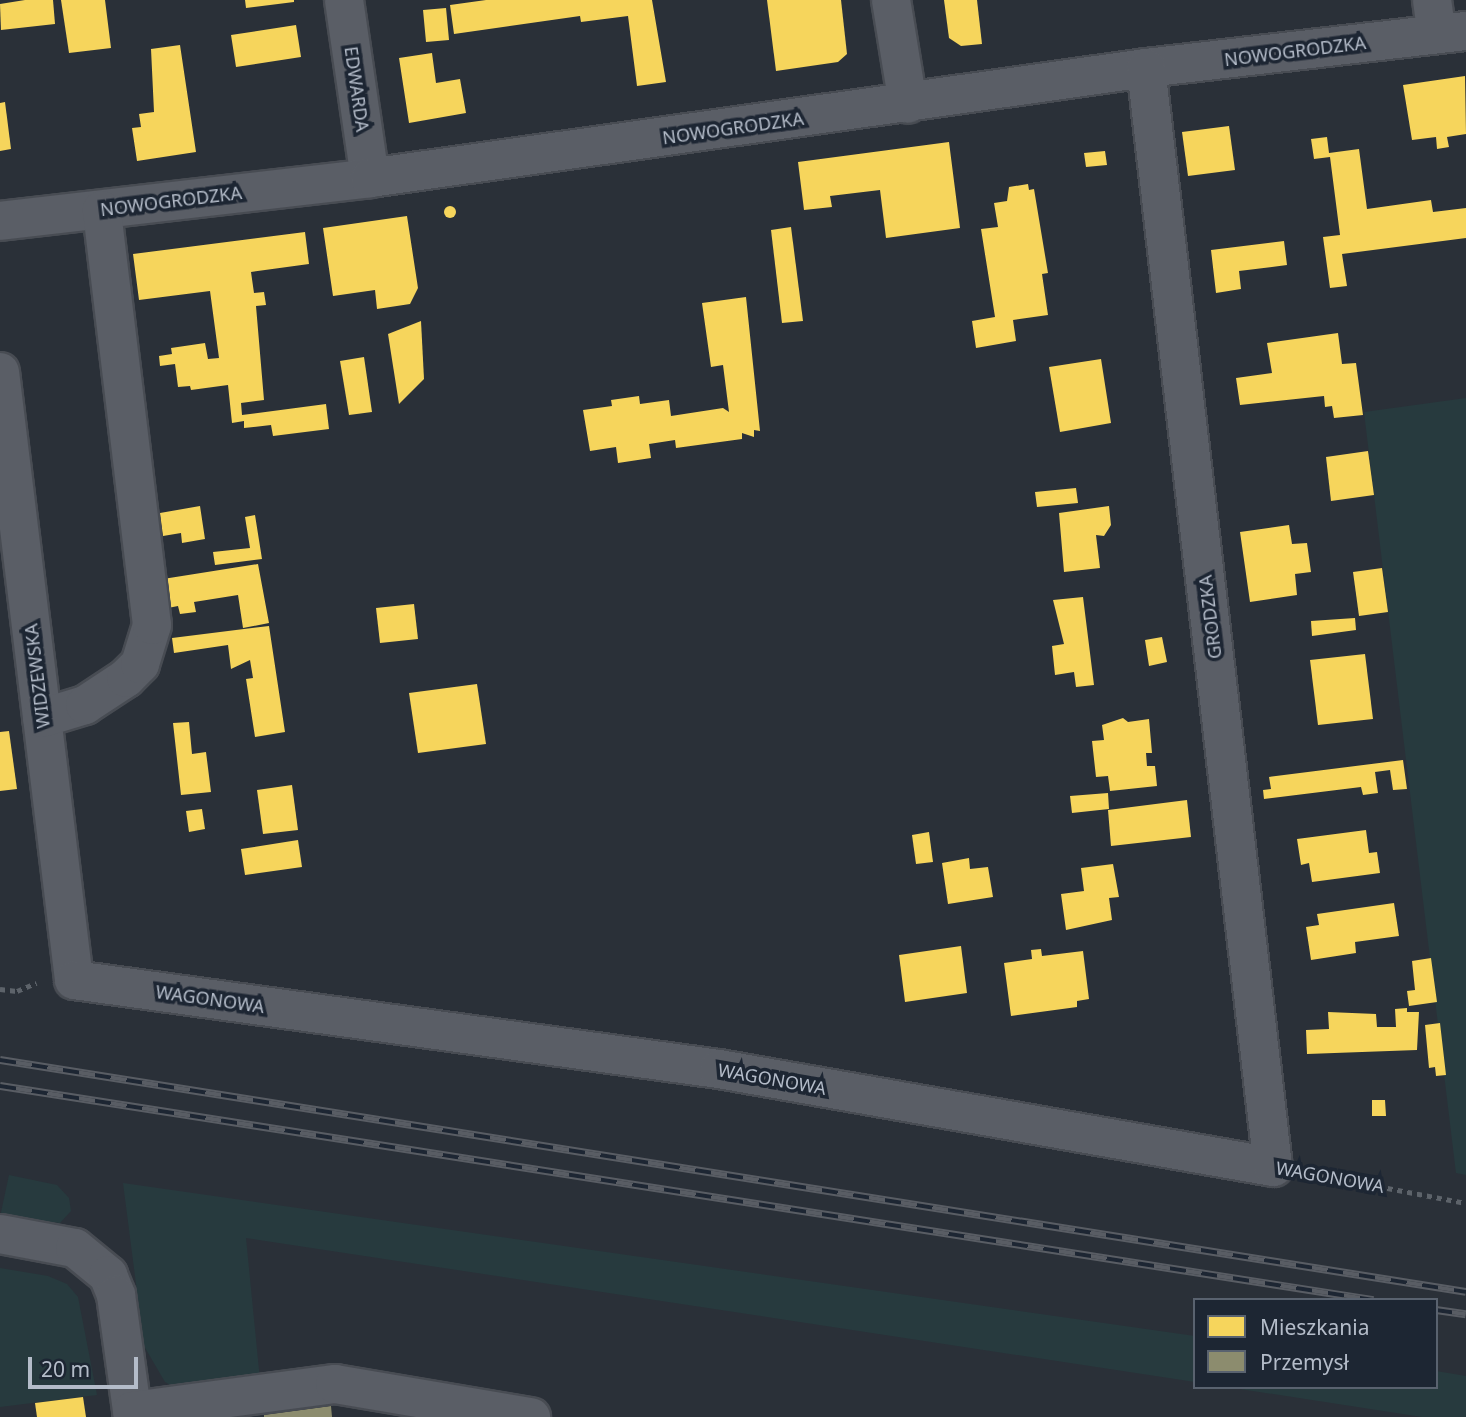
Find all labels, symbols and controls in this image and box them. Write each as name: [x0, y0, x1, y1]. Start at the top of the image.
street label: NOWOGRODZKA: [1223, 32, 1367, 70]
street label: EDWARDA: [340, 45, 374, 133]
street label: NOWOGRODZKA: [661, 107, 805, 149]
street label: NOWOGRODZKA: [99, 182, 243, 220]
street label: GRODZKA: [1194, 574, 1226, 660]
street label: WIDZEWSKA: [20, 622, 54, 730]
street label: WAGONOWA: [154, 981, 266, 1017]
street label: WAGONOWA: [716, 1059, 828, 1099]
street label: WAGONOWA: [1274, 1157, 1386, 1197]
legend: [1193, 1298, 1438, 1389]
text: Mieszkania: [1260, 1313, 1369, 1341]
scale bar: [32, 1344, 142, 1388]
text: Przemysł: [1260, 1348, 1349, 1376]
text: 20 m: [41, 1355, 90, 1383]

